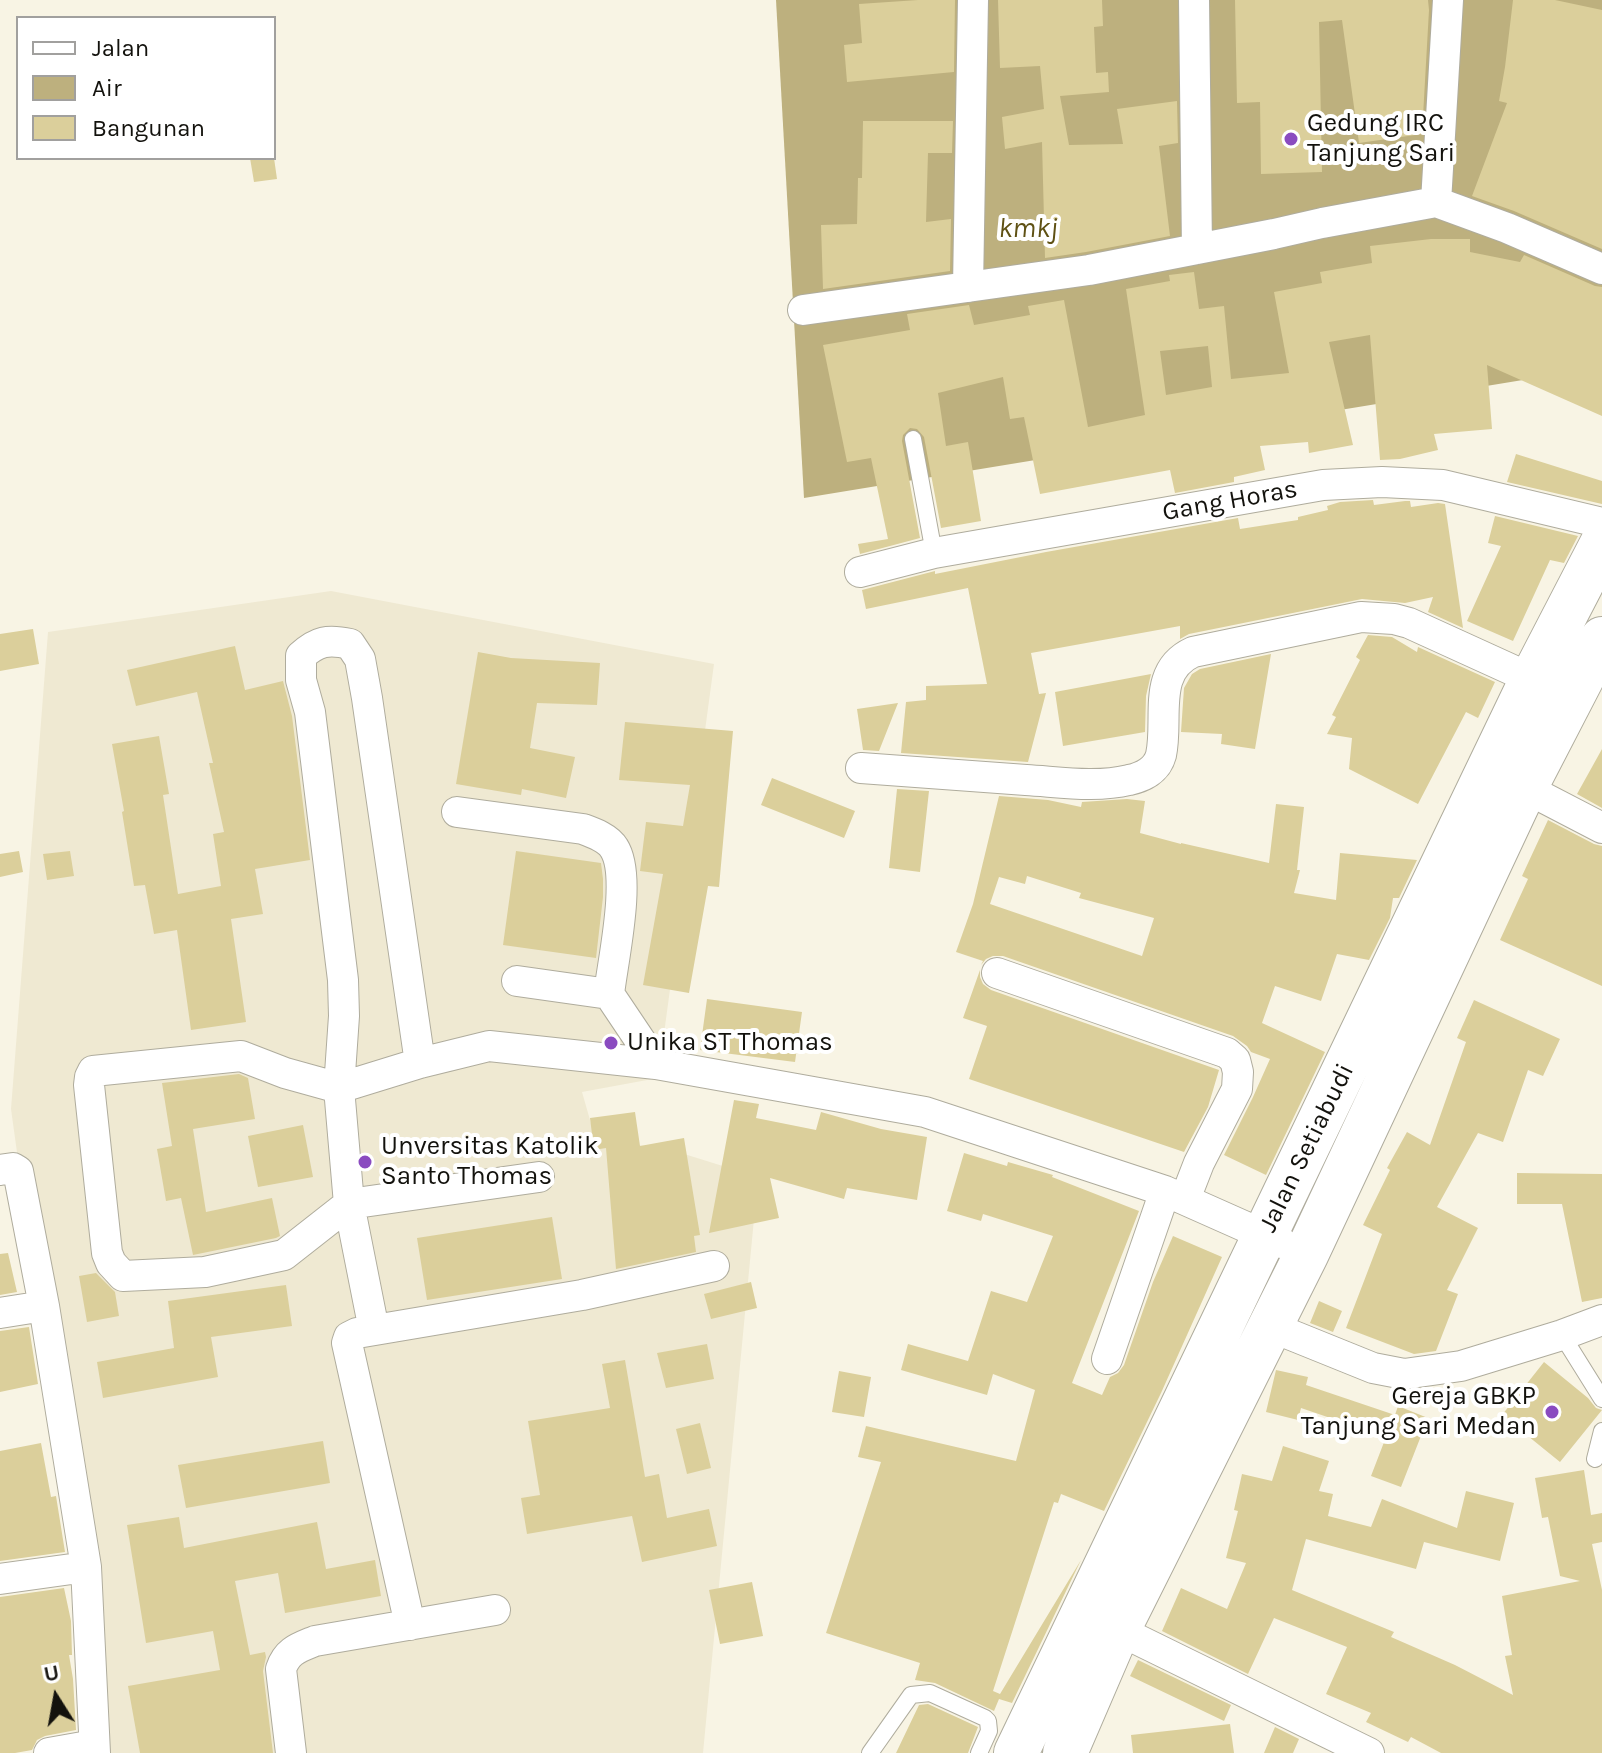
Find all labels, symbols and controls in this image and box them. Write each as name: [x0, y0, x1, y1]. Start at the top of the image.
legend: [16, 16, 276, 160]
text: Jalan: [92, 34, 149, 62]
text: Air: [92, 74, 122, 102]
place label: Gedung IRC Tanjung Sari: [1307, 108, 1455, 170]
text: Bangunan: [92, 114, 205, 142]
marker: Gedung IRC Tanjung Sari: [1282, 130, 1300, 148]
water label: kmkj: [998, 212, 1058, 246]
street label: Gang Horas: [1160, 474, 1300, 528]
place label: Unika ST Thomas: [627, 1027, 833, 1059]
marker: Unika ST Thomas: [602, 1034, 620, 1052]
street label: Jalan Setiabudi: [1253, 1059, 1361, 1237]
place label: Unversitas Katolik Santo Thomas: [381, 1131, 599, 1192]
marker: Unversitas Katolik Santo Thomas: [356, 1153, 374, 1171]
place label: Gereja GBKP Tanjung Sari Medan: [1301, 1381, 1536, 1442]
marker: Gereja GBKP Tanjung Sari Medan: [1543, 1403, 1561, 1421]
north arrow: [16, 1657, 96, 1737]
text: U: [41, 1659, 61, 1688]

